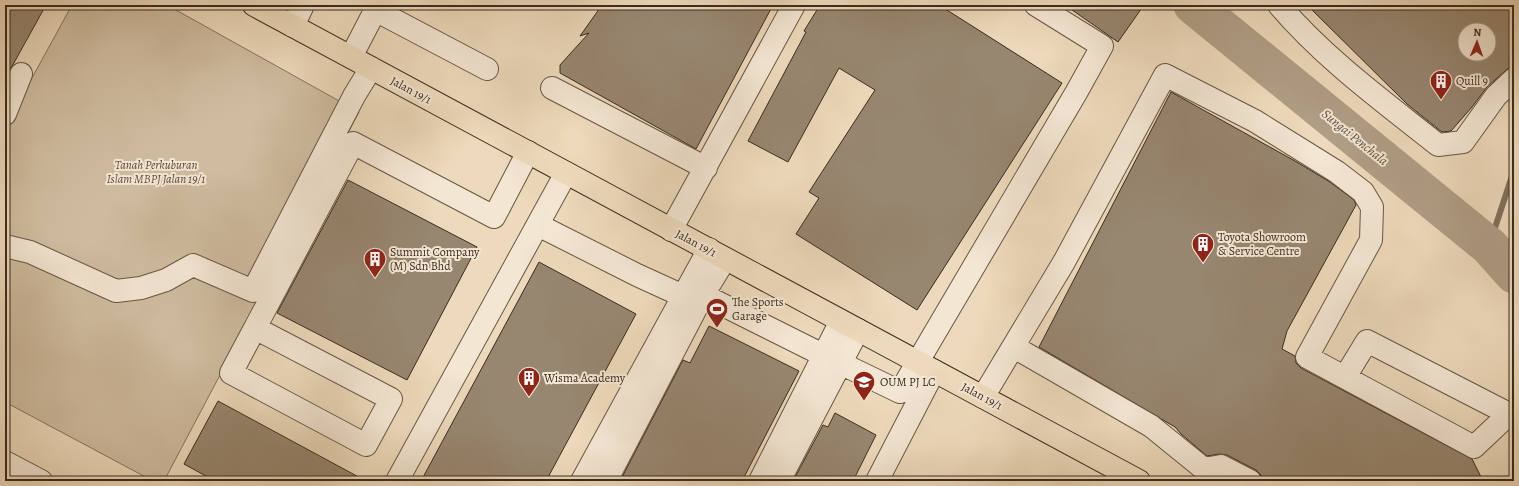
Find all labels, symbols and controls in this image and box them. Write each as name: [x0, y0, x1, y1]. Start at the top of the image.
north arrow: [1457, 22, 1497, 62]
text: N: [1473, 25, 1482, 40]
building icon: Quill 9: [1428, 68, 1454, 101]
street label: Jalan 19/1: [388, 73, 434, 107]
place label: Quill 9: [1456, 73, 1488, 89]
water label: Sungai Penchala: [1318, 105, 1392, 169]
park label: Tanah Perkuburan Islam MBPJ Jalan 19/1: [107, 157, 205, 187]
street label: Jalan 19/1: [673, 226, 719, 260]
place label: Toyota Showroom & Service Centre: [1218, 229, 1306, 259]
building icon: Toyota Showroom & Service Centre: [1190, 231, 1216, 264]
place label: Summit Company (M) Sdn Bhd: [390, 244, 480, 274]
building icon: Summit Company (M) Sdn Bhd: [362, 246, 388, 279]
place label: The Sports Garage: [732, 294, 784, 324]
sports icon: The Sports Garage: [704, 296, 730, 329]
building icon: Wisma Academy: [516, 365, 542, 398]
school or university icon: OUM PJ LC: [851, 369, 877, 402]
place label: Wisma Academy: [543, 370, 626, 386]
place label: OUM PJ LC: [880, 374, 936, 390]
street label: Jalan 19/1: [959, 379, 1005, 413]

